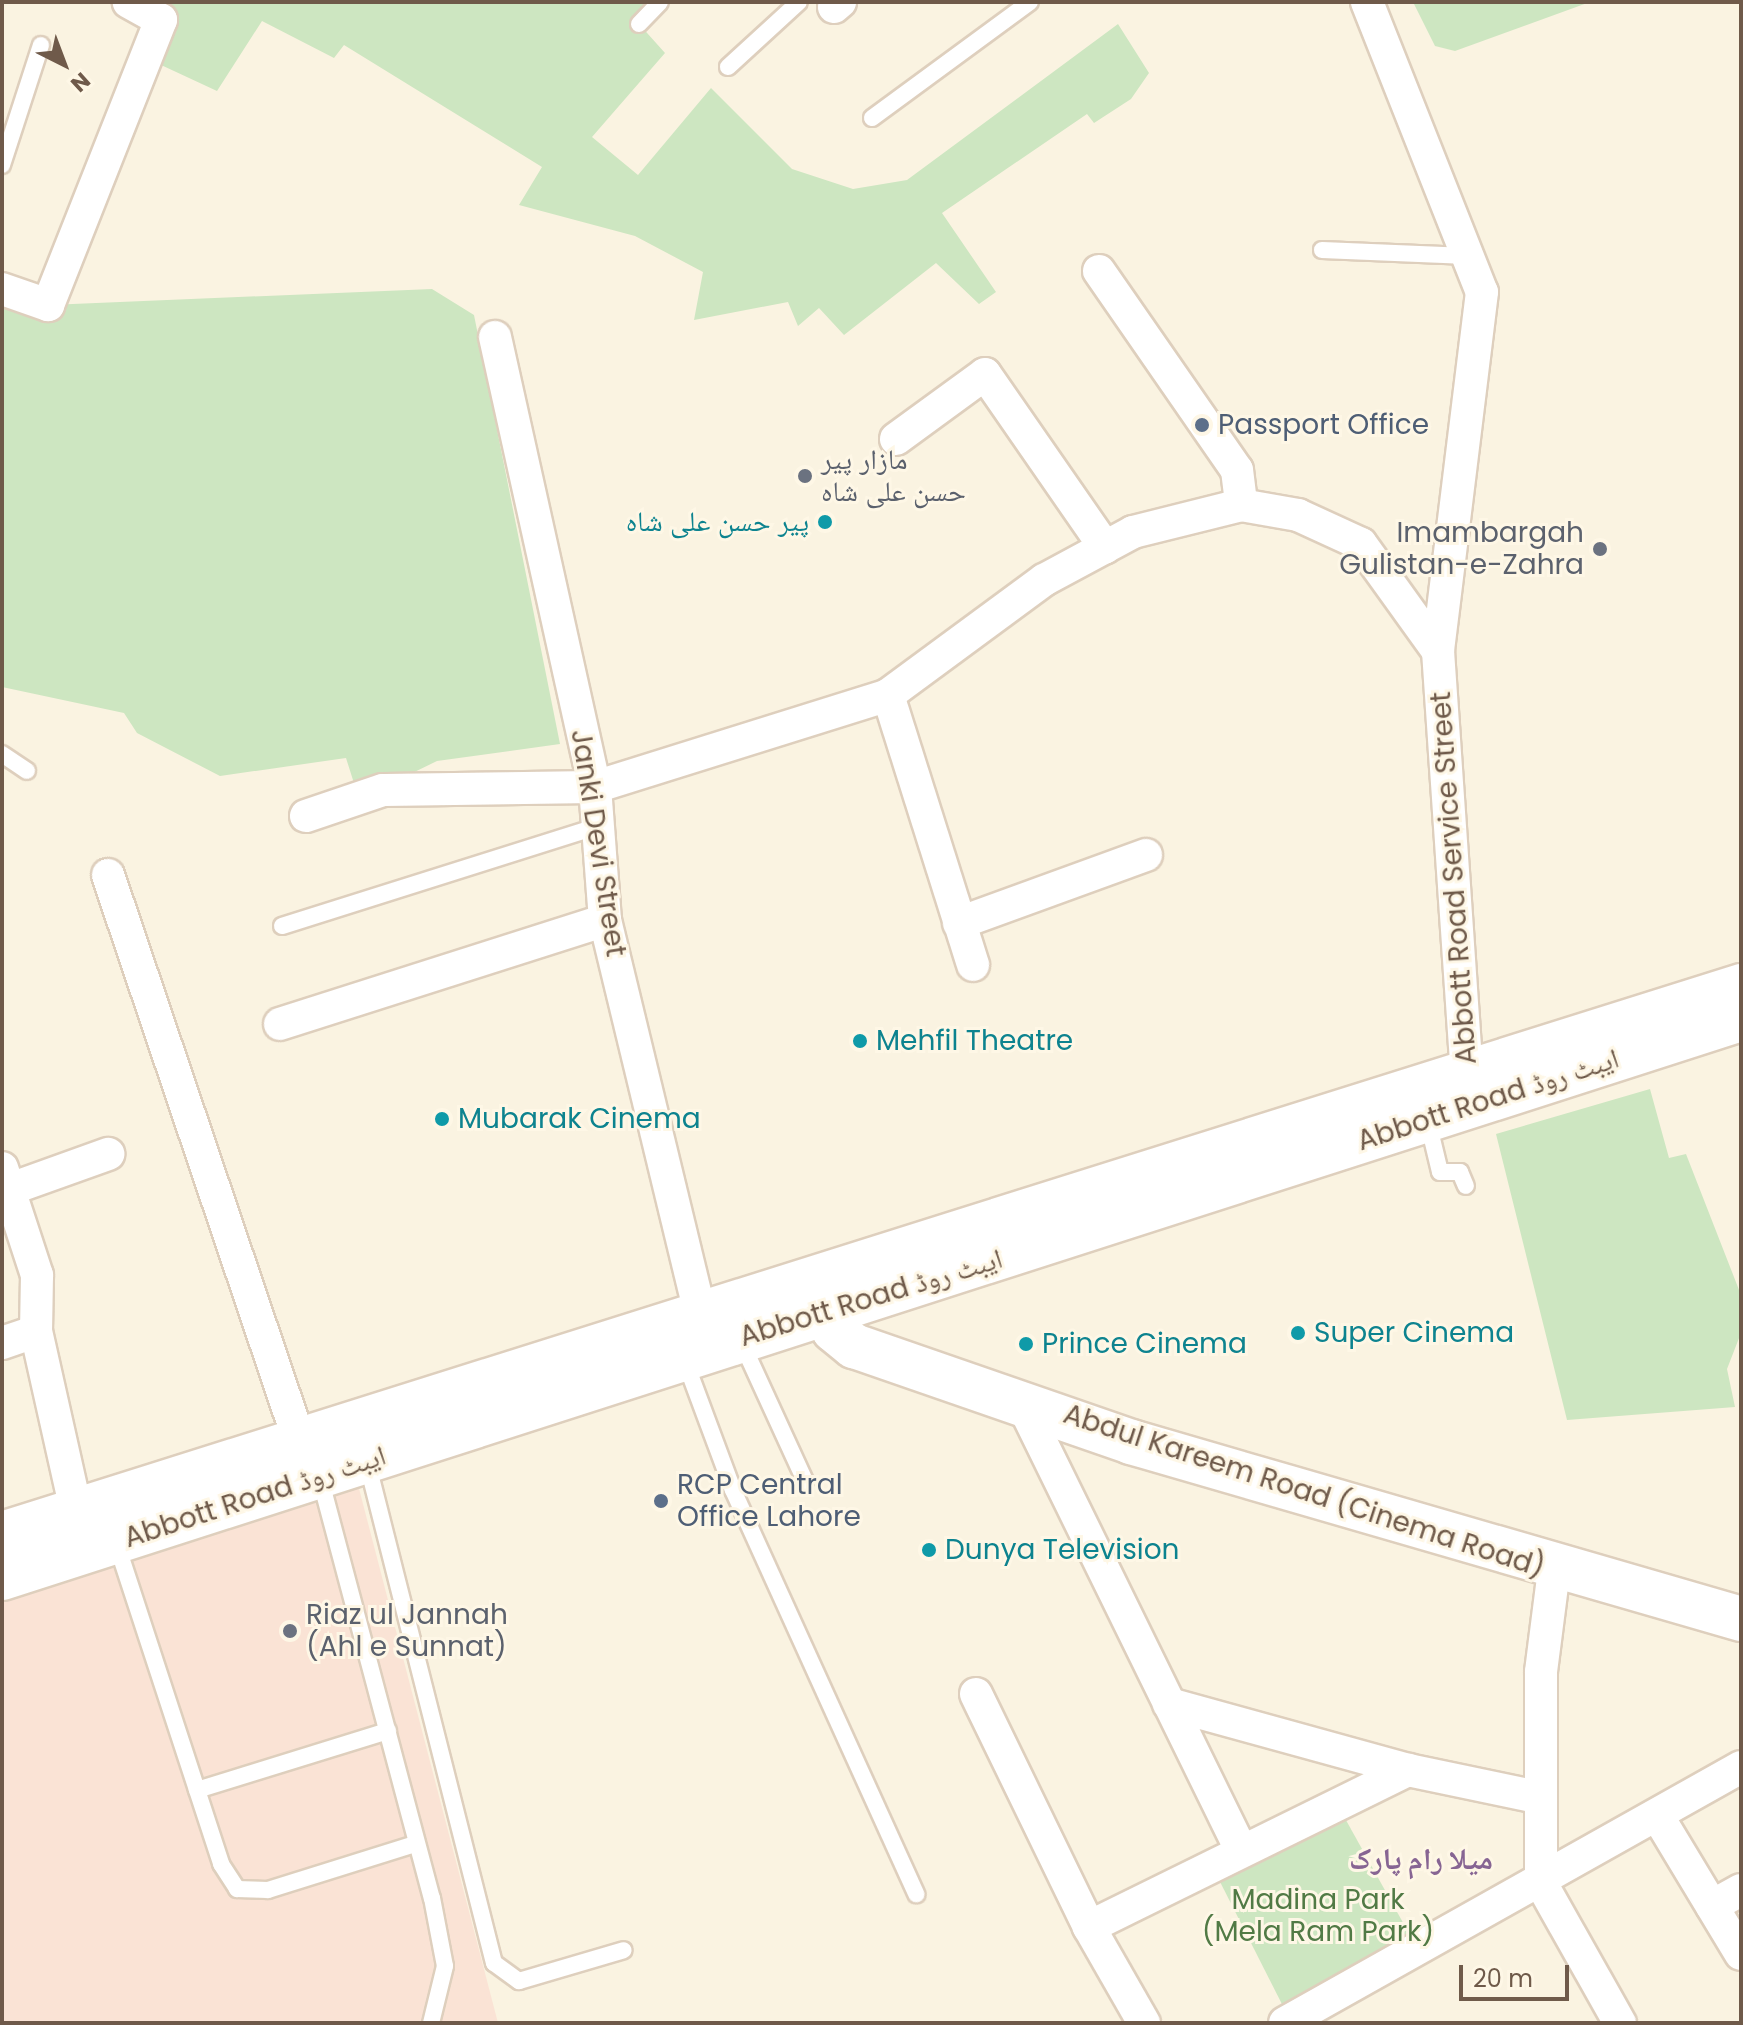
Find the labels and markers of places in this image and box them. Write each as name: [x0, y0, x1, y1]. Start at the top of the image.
place label: Passport Office: [1218, 408, 1429, 442]
marker: Passport Office: [1193, 416, 1211, 434]
place label: مازار پیر حسن علی شاہ: [821, 443, 966, 509]
marker: مازار پیر حسن علی شاہ: [796, 467, 814, 485]
place label: پیر حسن علی شاہ: [626, 505, 809, 539]
marker: پیر حسن علی شاہ: [816, 513, 834, 531]
place label: Imambargah Gulistan-e-Zahra: [1339, 516, 1584, 582]
marker: Imambargah Gulistan-e-Zahra: [1591, 540, 1609, 558]
place label: Mehfil Theatre: [876, 1024, 1073, 1058]
marker: Mehfil Theatre: [851, 1032, 869, 1050]
place label: Mubarak Cinema: [458, 1102, 701, 1136]
marker: Mubarak Cinema: [433, 1110, 451, 1128]
place label: Super Cinema: [1314, 1316, 1514, 1350]
marker: Super Cinema: [1289, 1324, 1307, 1342]
place label: Prince Cinema: [1042, 1327, 1247, 1361]
marker: Prince Cinema: [1017, 1335, 1035, 1353]
place label: RCP Central Office Lahore: [677, 1468, 861, 1534]
marker: RCP Central Office Lahore: [652, 1492, 670, 1510]
place label: Dunya Television: [945, 1533, 1179, 1567]
marker: Dunya Television: [920, 1541, 938, 1559]
place label: Riaz ul Jannah (Ahl e Sunnat): [306, 1598, 508, 1664]
marker: Riaz ul Jannah (Ahl e Sunnat): [281, 1622, 299, 1640]

